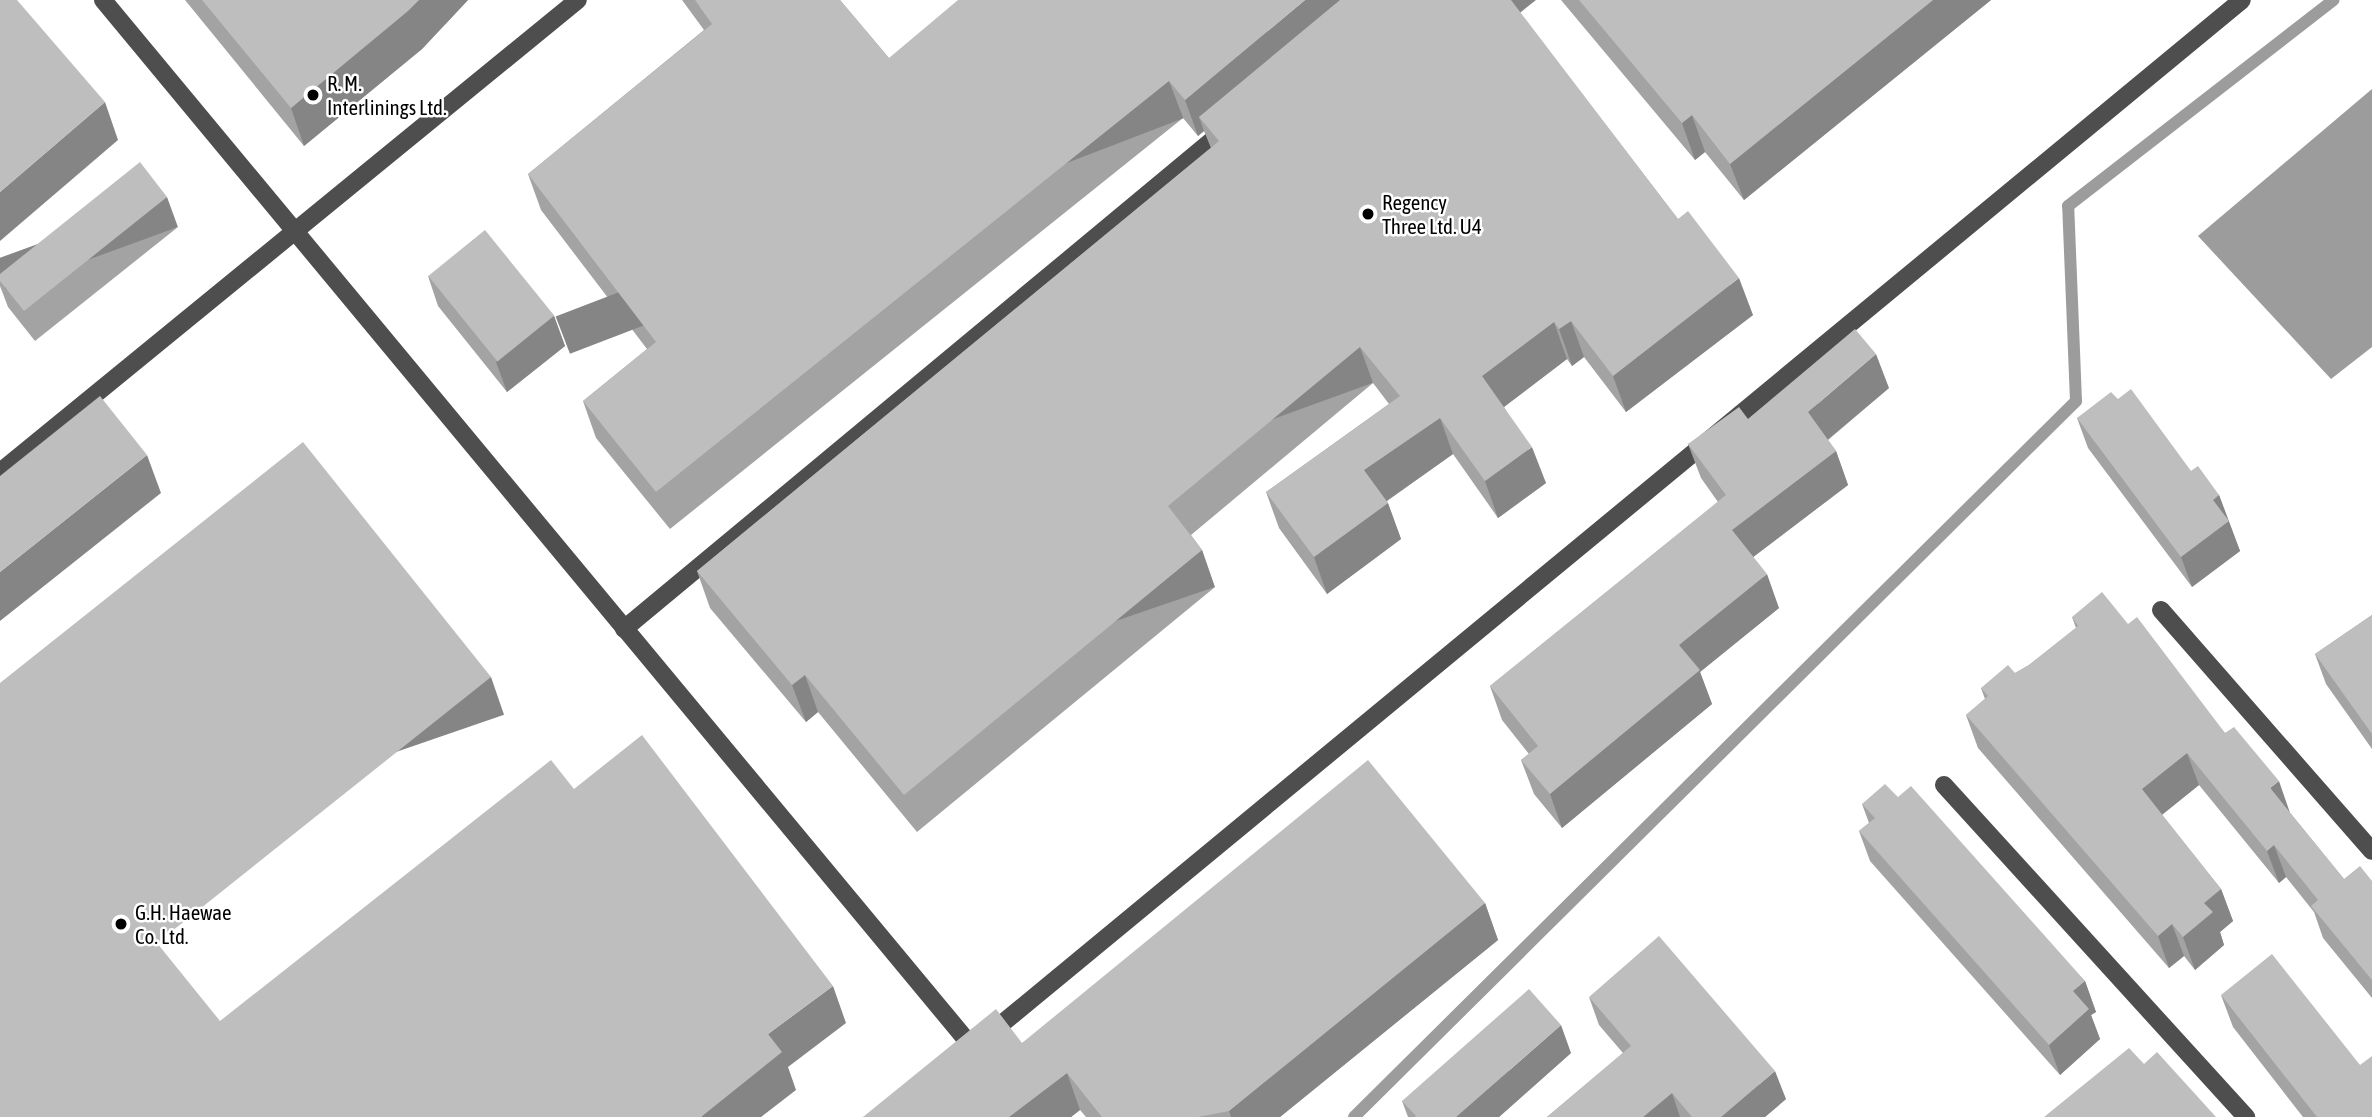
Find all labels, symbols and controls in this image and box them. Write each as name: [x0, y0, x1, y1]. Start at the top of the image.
place label: R. M. Interlinings Ltd.: [327, 70, 447, 120]
marker: R. M. Interlinings Ltd.: [305, 87, 321, 103]
place label: Regency Three Ltd. U4: [1382, 189, 1482, 239]
marker: Regency Three Ltd. U4: [1360, 206, 1376, 222]
place label: G.H. Haewae Co. Ltd.: [135, 899, 232, 949]
marker: G.H. Haewae Co. Ltd.: [113, 916, 129, 932]

